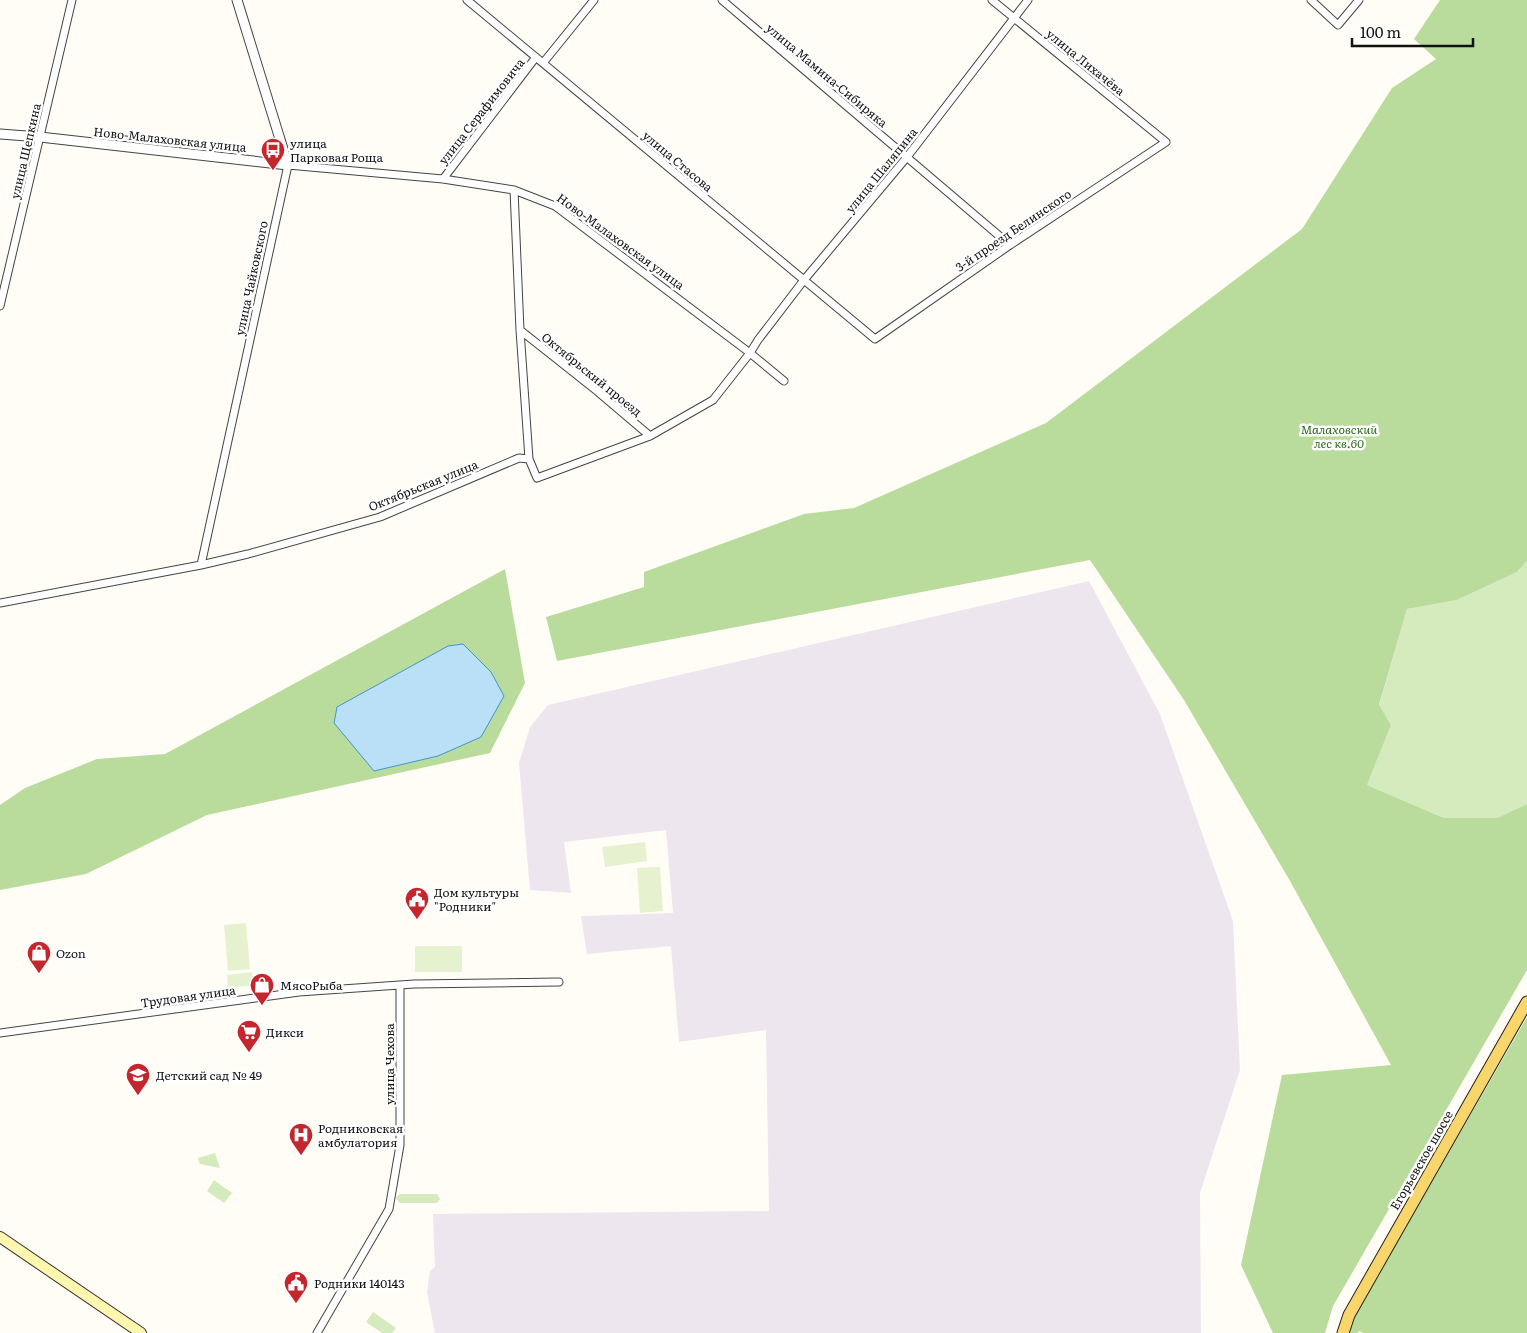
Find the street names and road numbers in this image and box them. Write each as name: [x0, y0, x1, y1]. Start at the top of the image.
street label: улица Мамина-Сибиряка: [762, 19, 892, 132]
street label: улица Лихачёва: [1043, 25, 1130, 100]
street label: улица Серафимовича: [434, 54, 529, 168]
street label: улица Щепкина: [5, 101, 45, 201]
street label: Ново-Малаховская улица: [93, 122, 248, 156]
street label: улица Шаляпина: [841, 123, 921, 217]
street label: улица Стасова: [639, 126, 717, 196]
street label: 3-й проезд Белинского: [951, 184, 1075, 276]
street label: Ново-Малаховская улица: [553, 189, 689, 294]
street label: улица Чайковского: [230, 219, 272, 337]
street label: Октябрьский проезд: [538, 328, 646, 420]
street label: Октябрьская улица: [365, 455, 481, 515]
street label: Трудовая улица: [139, 980, 237, 1012]
street label: улица Чехова: [380, 1023, 398, 1105]
street label: Егорьевское шоссе: [1385, 1107, 1457, 1213]

